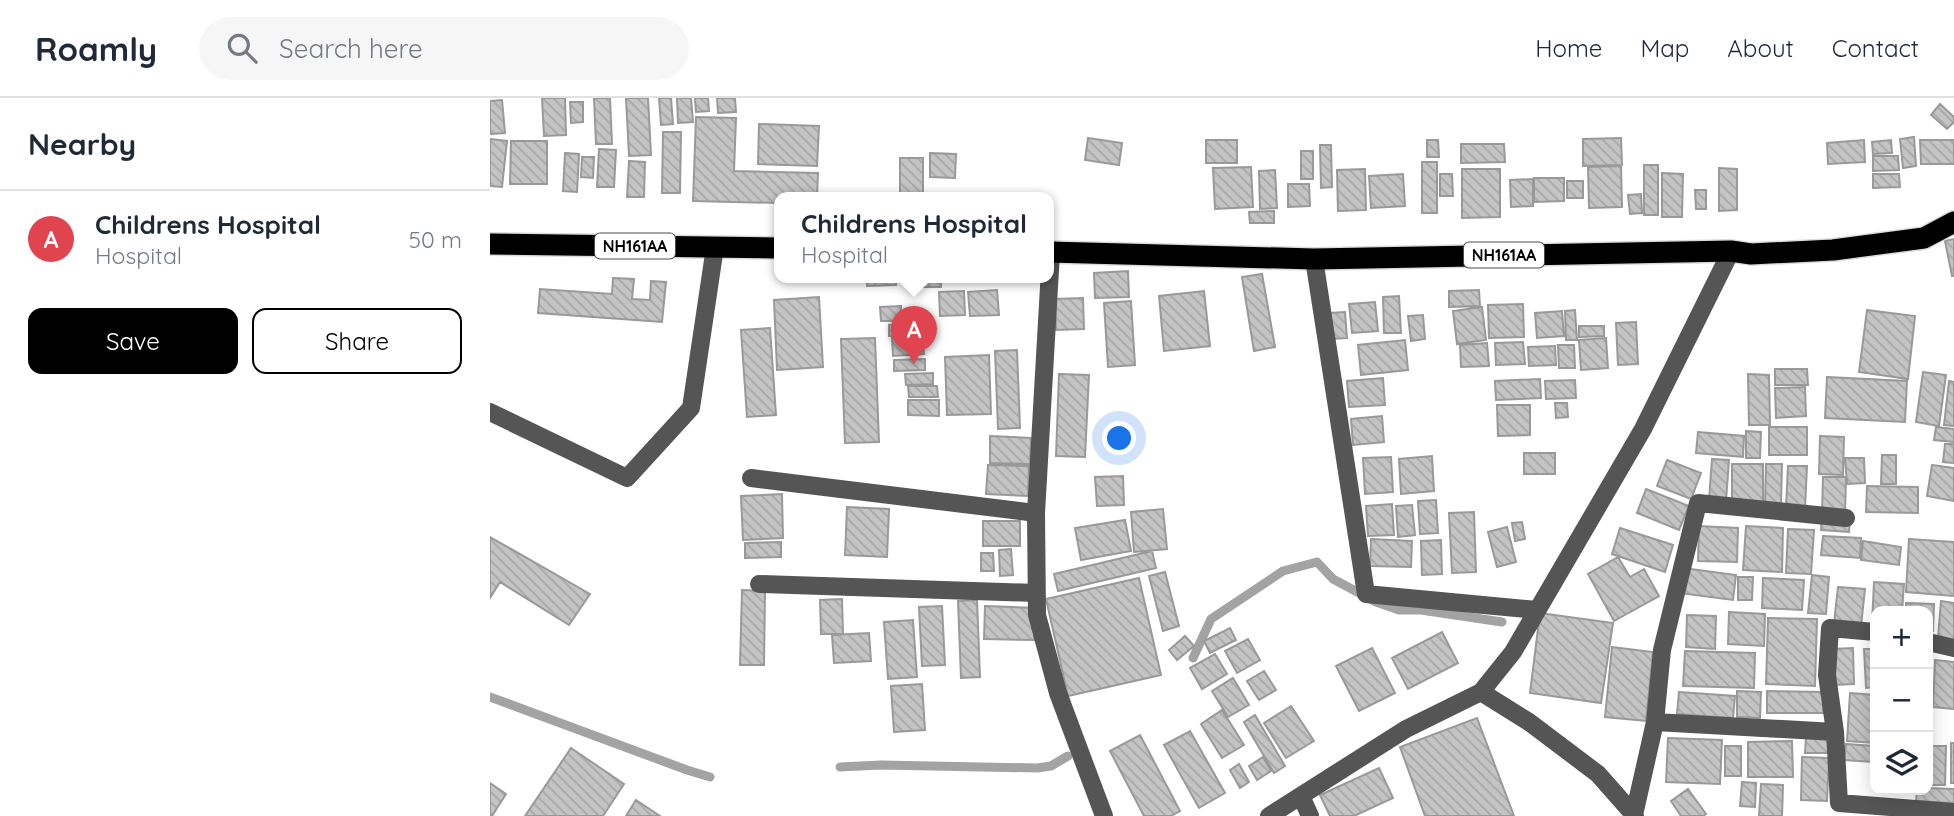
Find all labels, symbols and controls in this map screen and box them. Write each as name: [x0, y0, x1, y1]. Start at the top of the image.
search box: [199, 17, 689, 80]
text: Roamly: [35, 28, 157, 69]
icon: search: [223, 29, 261, 67]
text: Search here: [279, 32, 423, 65]
text: Home: [1535, 33, 1602, 63]
text: Map: [1640, 33, 1689, 63]
text: About: [1727, 33, 1794, 63]
text: Contact: [1832, 33, 1919, 63]
text: Nearby: [28, 125, 136, 163]
popup: [774, 192, 1054, 283]
text: Childrens Hospital: [801, 207, 1027, 240]
text: Childrens Hospital: [95, 208, 321, 241]
text: A: [44, 225, 58, 254]
text: 50 m: [409, 225, 462, 254]
road number: NH161AA: [595, 234, 675, 258]
text: Hospital: [801, 240, 888, 269]
text: Hospital: [95, 241, 182, 270]
road number: NH161AA: [1464, 242, 1544, 267]
pin: A: [891, 306, 937, 364]
button: Save: [28, 308, 238, 374]
button: Share: [252, 308, 462, 374]
your location: [1102, 421, 1136, 455]
map controls: [1870, 606, 1933, 795]
button: +: [1870, 606, 1933, 669]
button: −: [1870, 669, 1933, 732]
button: layers: [1870, 732, 1933, 795]

